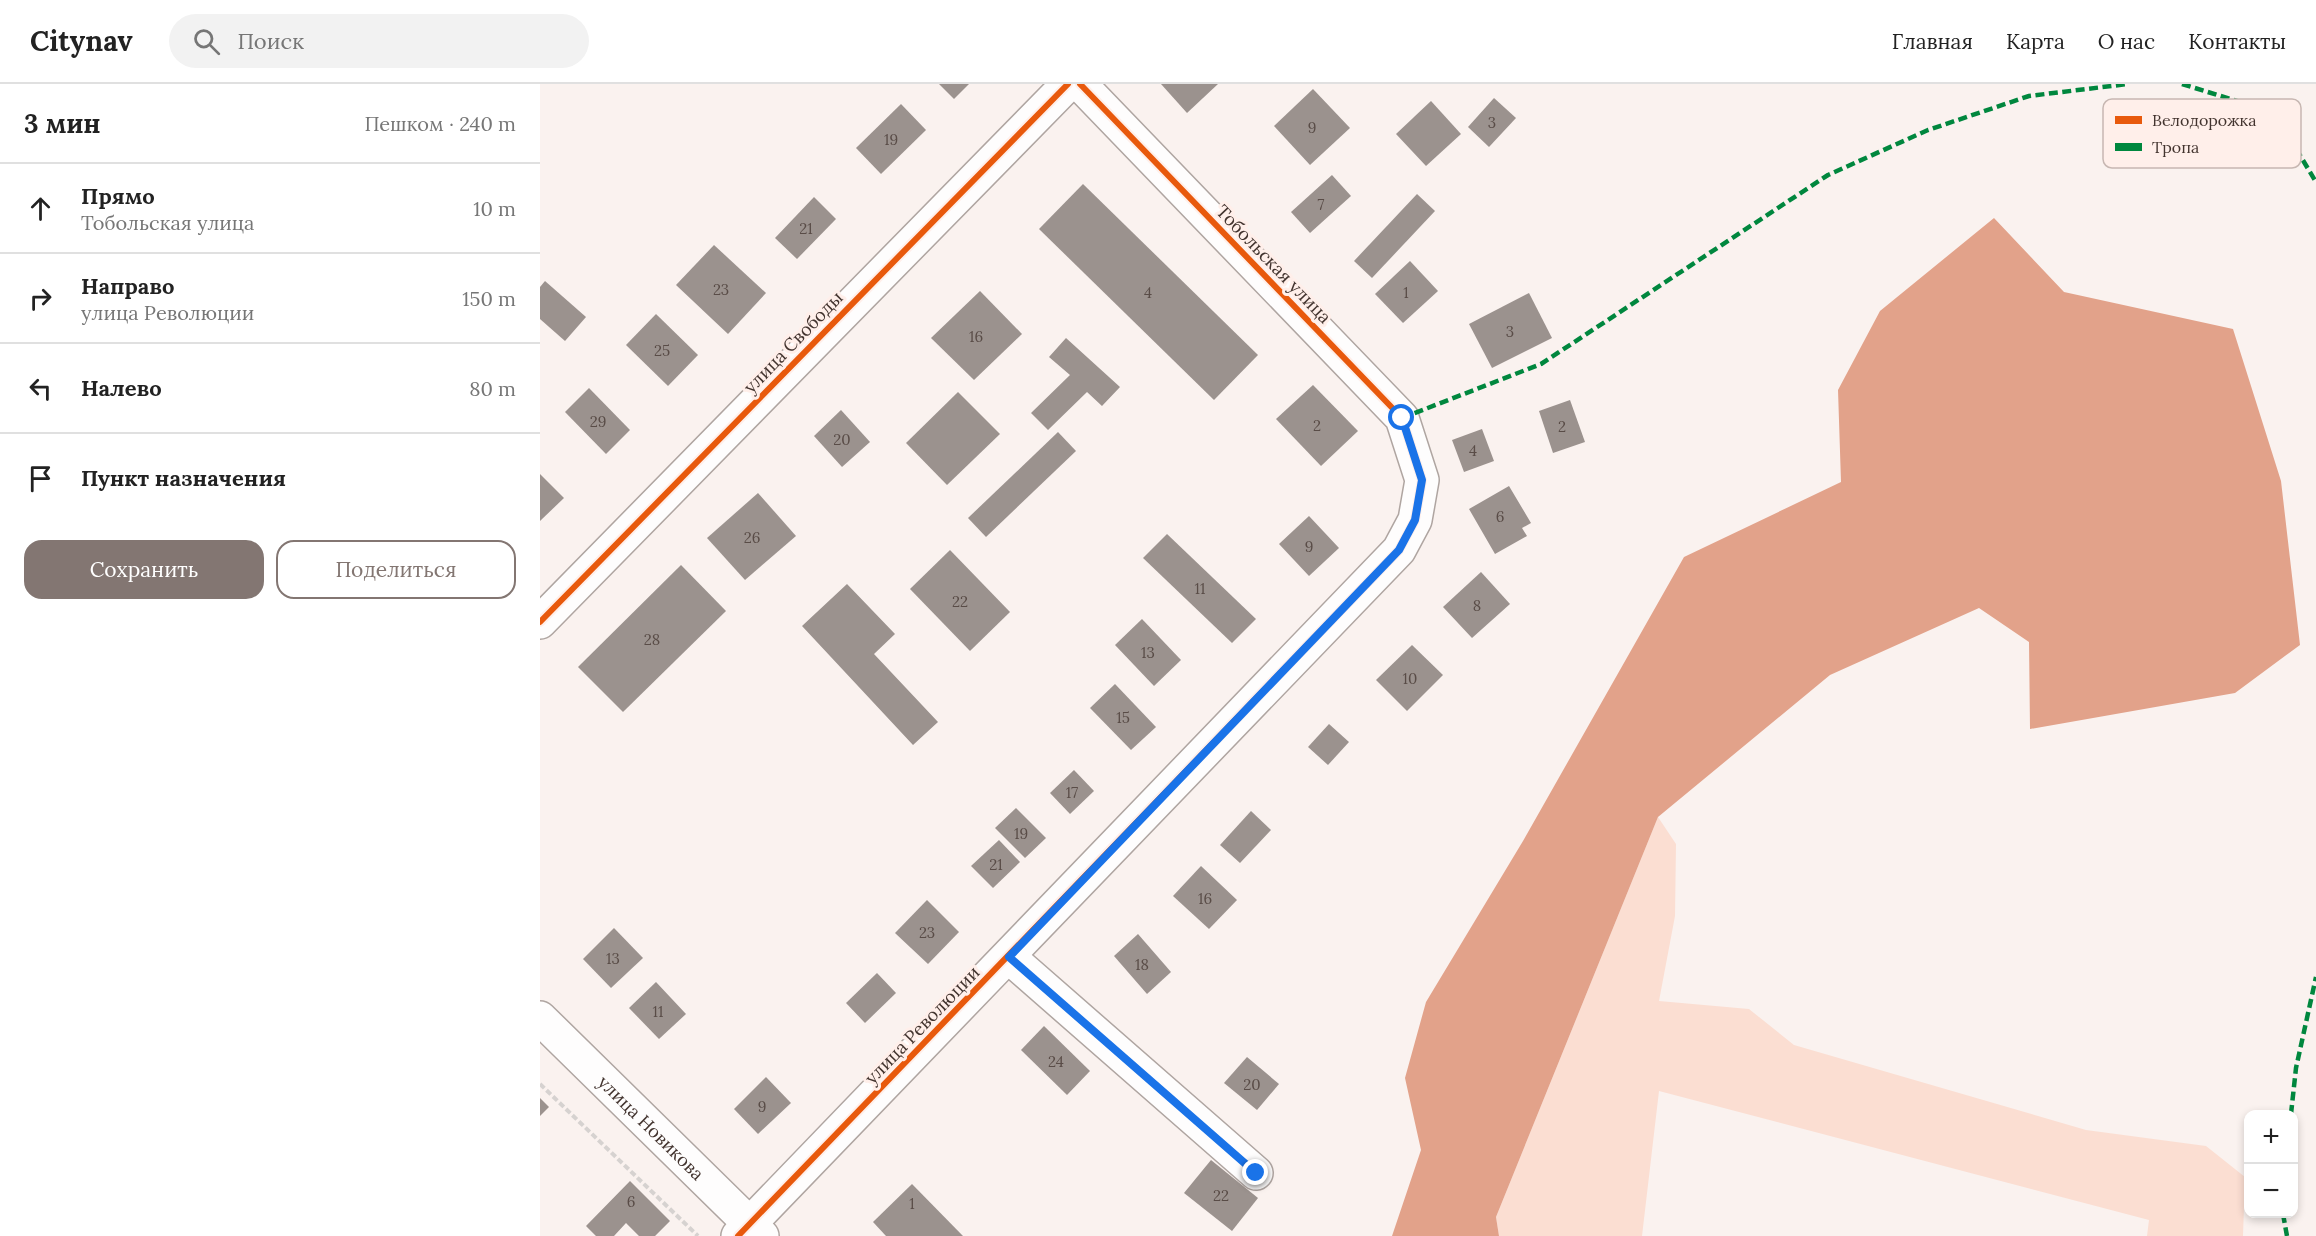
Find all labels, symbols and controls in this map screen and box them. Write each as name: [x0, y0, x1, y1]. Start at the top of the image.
search box: [169, 14, 589, 68]
text: Citynav: [30, 23, 133, 59]
icon: search: [190, 25, 223, 58]
text: Поиск: [238, 27, 304, 55]
text: Главная: [1892, 28, 1973, 55]
text: Карта: [2006, 28, 2065, 55]
text: О нас: [2098, 28, 2155, 55]
text: Контакты: [2188, 28, 2286, 55]
legend: [2103, 99, 2301, 168]
text: 3 мин: [24, 107, 101, 140]
text: Велодорожка: [2152, 110, 2256, 130]
text: Пешком · 240 m: [365, 111, 516, 136]
house number: 3: [1488, 113, 1496, 132]
house number: 9: [1308, 118, 1316, 137]
house number: 19: [884, 130, 898, 149]
text: Тропа: [2152, 137, 2199, 157]
text: Прямо: [81, 182, 155, 210]
icon: ahead: [24, 192, 57, 225]
house number: 7: [1318, 195, 1325, 214]
text: 10 m: [473, 196, 516, 221]
street label: Тобольская улица: [1212, 200, 1336, 328]
text: Тобольская улица: [81, 210, 254, 235]
house number: 21: [799, 219, 813, 238]
text: Направо: [81, 272, 175, 300]
house number: 23: [713, 280, 729, 299]
icon: right: [24, 282, 57, 315]
house number: 4: [1144, 283, 1152, 302]
house number: 1: [1403, 283, 1409, 302]
text: 150 m: [462, 286, 516, 311]
street label: улица Свободы: [738, 286, 848, 398]
text: улица Революции: [81, 300, 254, 325]
house number: 3: [1506, 322, 1514, 341]
house number: 16: [969, 327, 983, 346]
house number: 25: [654, 341, 670, 360]
icon: left: [24, 372, 57, 405]
text: Налево: [81, 374, 162, 402]
text: 80 m: [469, 376, 516, 401]
route start: [1388, 404, 1414, 430]
house number: 29: [590, 412, 606, 431]
house number: 2: [1313, 416, 1321, 435]
house number: 2: [1558, 417, 1566, 436]
house number: 20: [833, 430, 851, 449]
house number: 4: [1469, 441, 1477, 460]
icon: arrive: [24, 462, 57, 495]
text: Пункт назначения: [81, 464, 286, 492]
house number: 6: [1496, 507, 1504, 526]
house number: 26: [744, 528, 760, 547]
house number: 9: [1305, 537, 1313, 556]
button: Сохранить: [24, 540, 264, 599]
button: Поделиться: [276, 540, 516, 599]
house number: 11: [1195, 579, 1205, 598]
house number: 22: [952, 592, 968, 611]
house number: 8: [1473, 596, 1481, 615]
house number: 28: [644, 630, 660, 649]
house number: 13: [1141, 643, 1155, 662]
house number: 10: [1403, 669, 1417, 688]
house number: 15: [1116, 708, 1130, 727]
house number: 17: [1066, 783, 1078, 802]
house number: 19: [1014, 824, 1028, 843]
house number: 21: [989, 855, 1003, 874]
house number: 16: [1198, 889, 1212, 908]
house number: 23: [919, 923, 935, 942]
house number: 13: [606, 949, 620, 968]
house number: 18: [1135, 955, 1149, 974]
street label: улица Революции: [860, 961, 984, 1089]
house number: 11: [653, 1002, 663, 1021]
house number: 24: [1048, 1052, 1064, 1071]
street label: улица Новикова: [593, 1070, 709, 1185]
house number: 20: [1243, 1075, 1261, 1094]
house number: 9: [758, 1097, 766, 1116]
map controls: [2244, 1110, 2298, 1218]
button: +: [2244, 1110, 2298, 1164]
route end: [1242, 1159, 1268, 1185]
button: −: [2244, 1164, 2298, 1218]
house number: 22: [1213, 1186, 1229, 1205]
house number: 6: [627, 1192, 635, 1211]
house number: 1: [909, 1194, 915, 1213]

